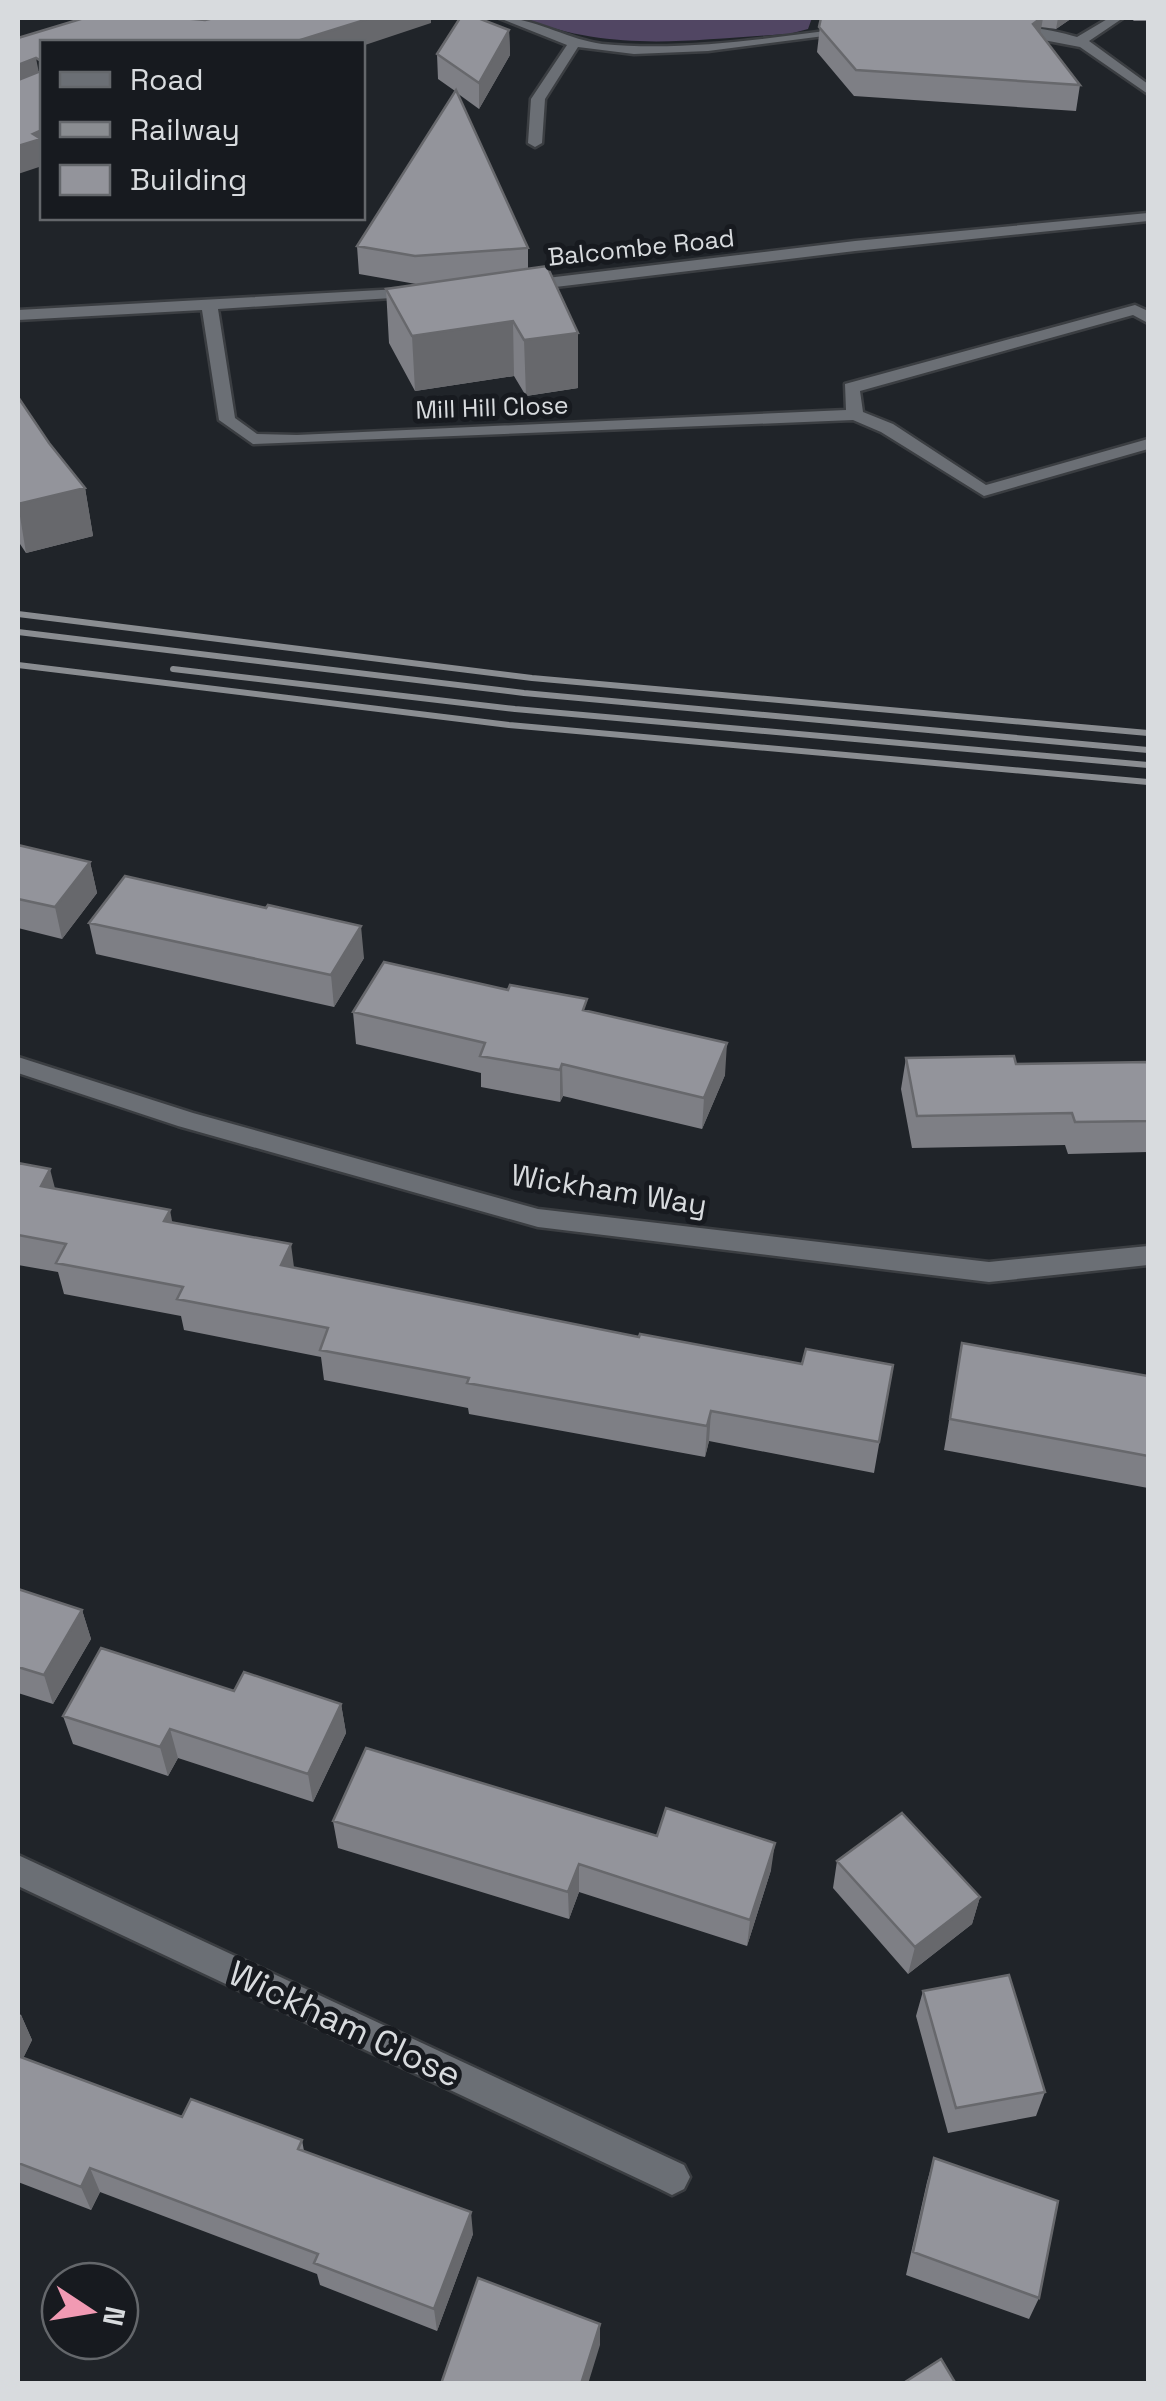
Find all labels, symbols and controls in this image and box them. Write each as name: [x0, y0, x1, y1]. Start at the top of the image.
legend: [40, 40, 365, 220]
text: Road: [130, 60, 204, 99]
text: Railway: [130, 110, 240, 149]
text: Building: [130, 160, 247, 199]
street label: Balcombe Road: [546, 221, 736, 273]
street label: Mill Hill Close: [415, 388, 569, 426]
street label: Wickham Way: [508, 1155, 710, 1224]
street label: Wickham Close: [222, 1951, 468, 2097]
north arrow: [40, 2261, 140, 2361]
text: N: [95, 2303, 134, 2329]

